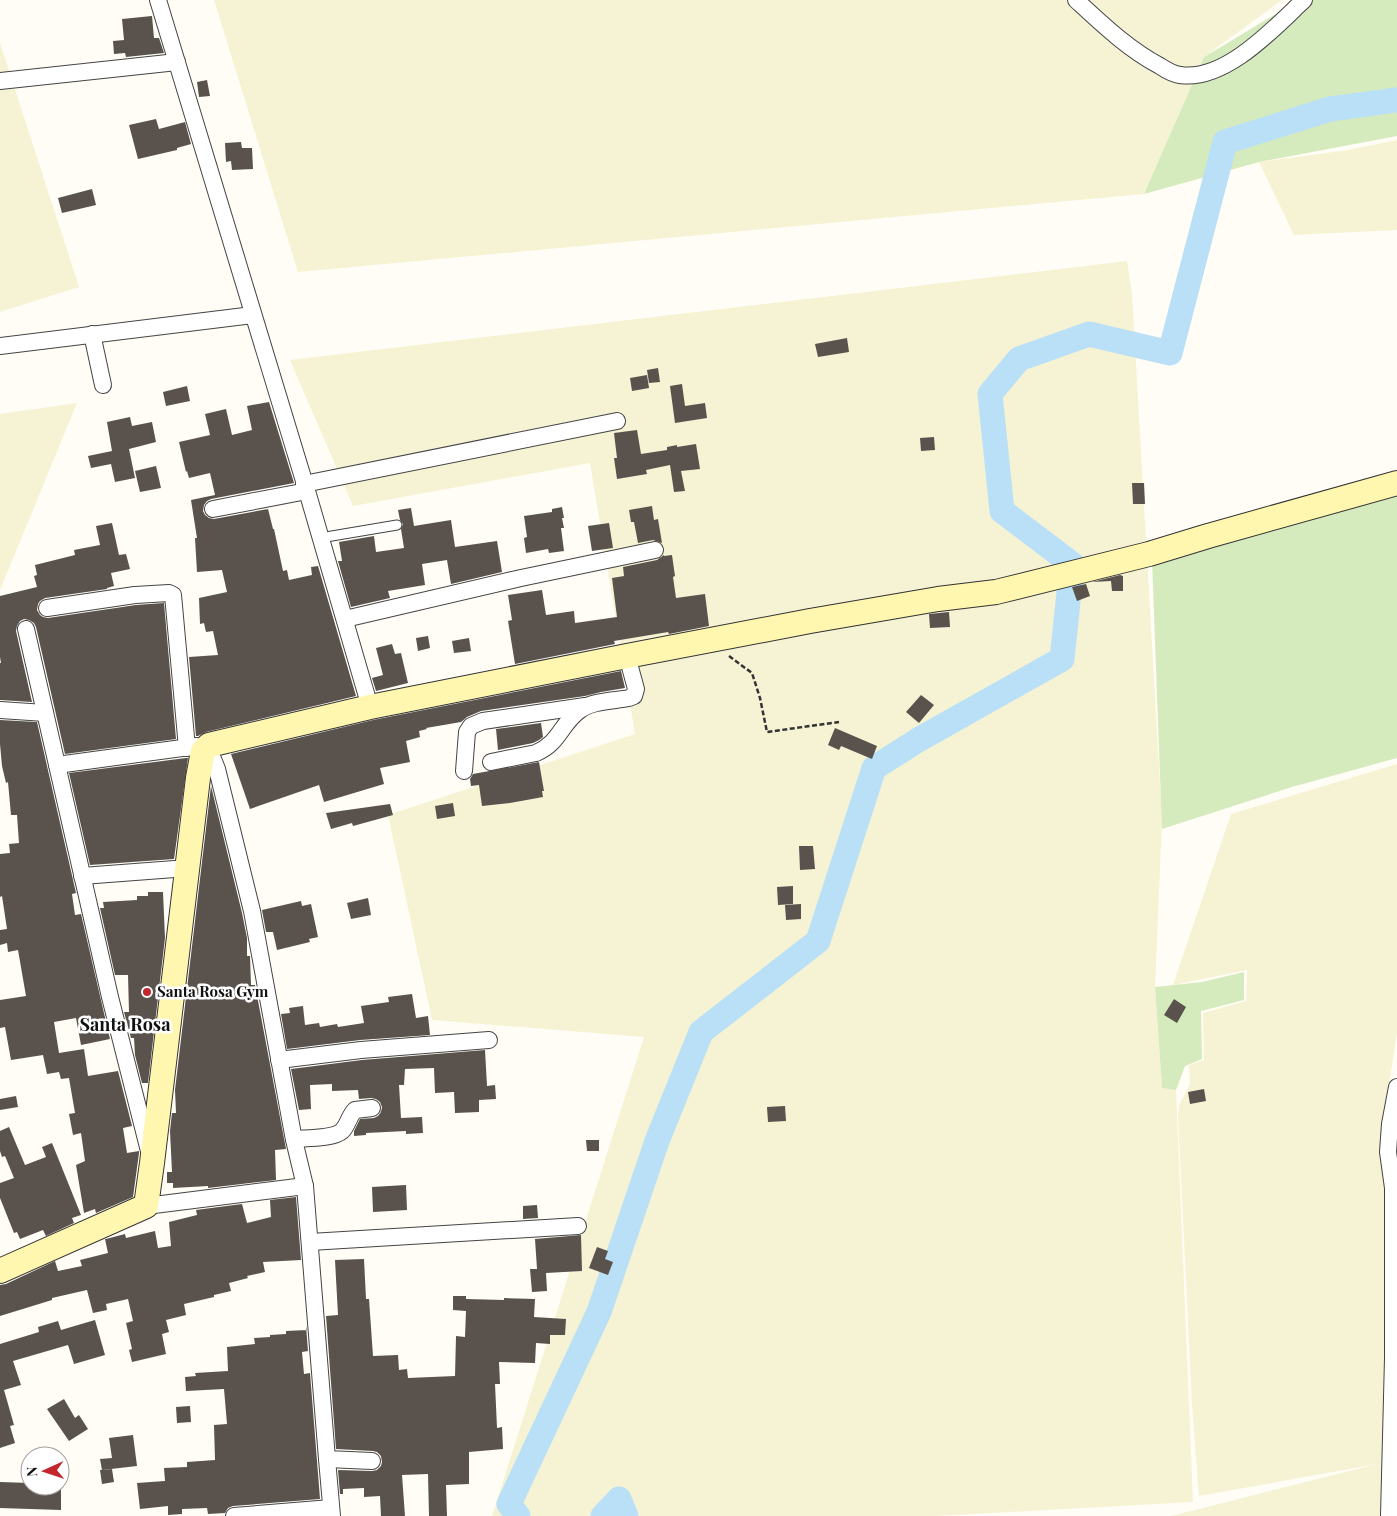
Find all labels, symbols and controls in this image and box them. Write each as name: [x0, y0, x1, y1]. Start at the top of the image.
place label: Santa Rosa Gym: [157, 981, 269, 1001]
marker: Santa Rosa Gym: [141, 986, 153, 998]
district label: Santa Rosa: [80, 1012, 171, 1036]
north arrow: [20, 1446, 70, 1496]
text: N: [22, 1466, 41, 1477]

